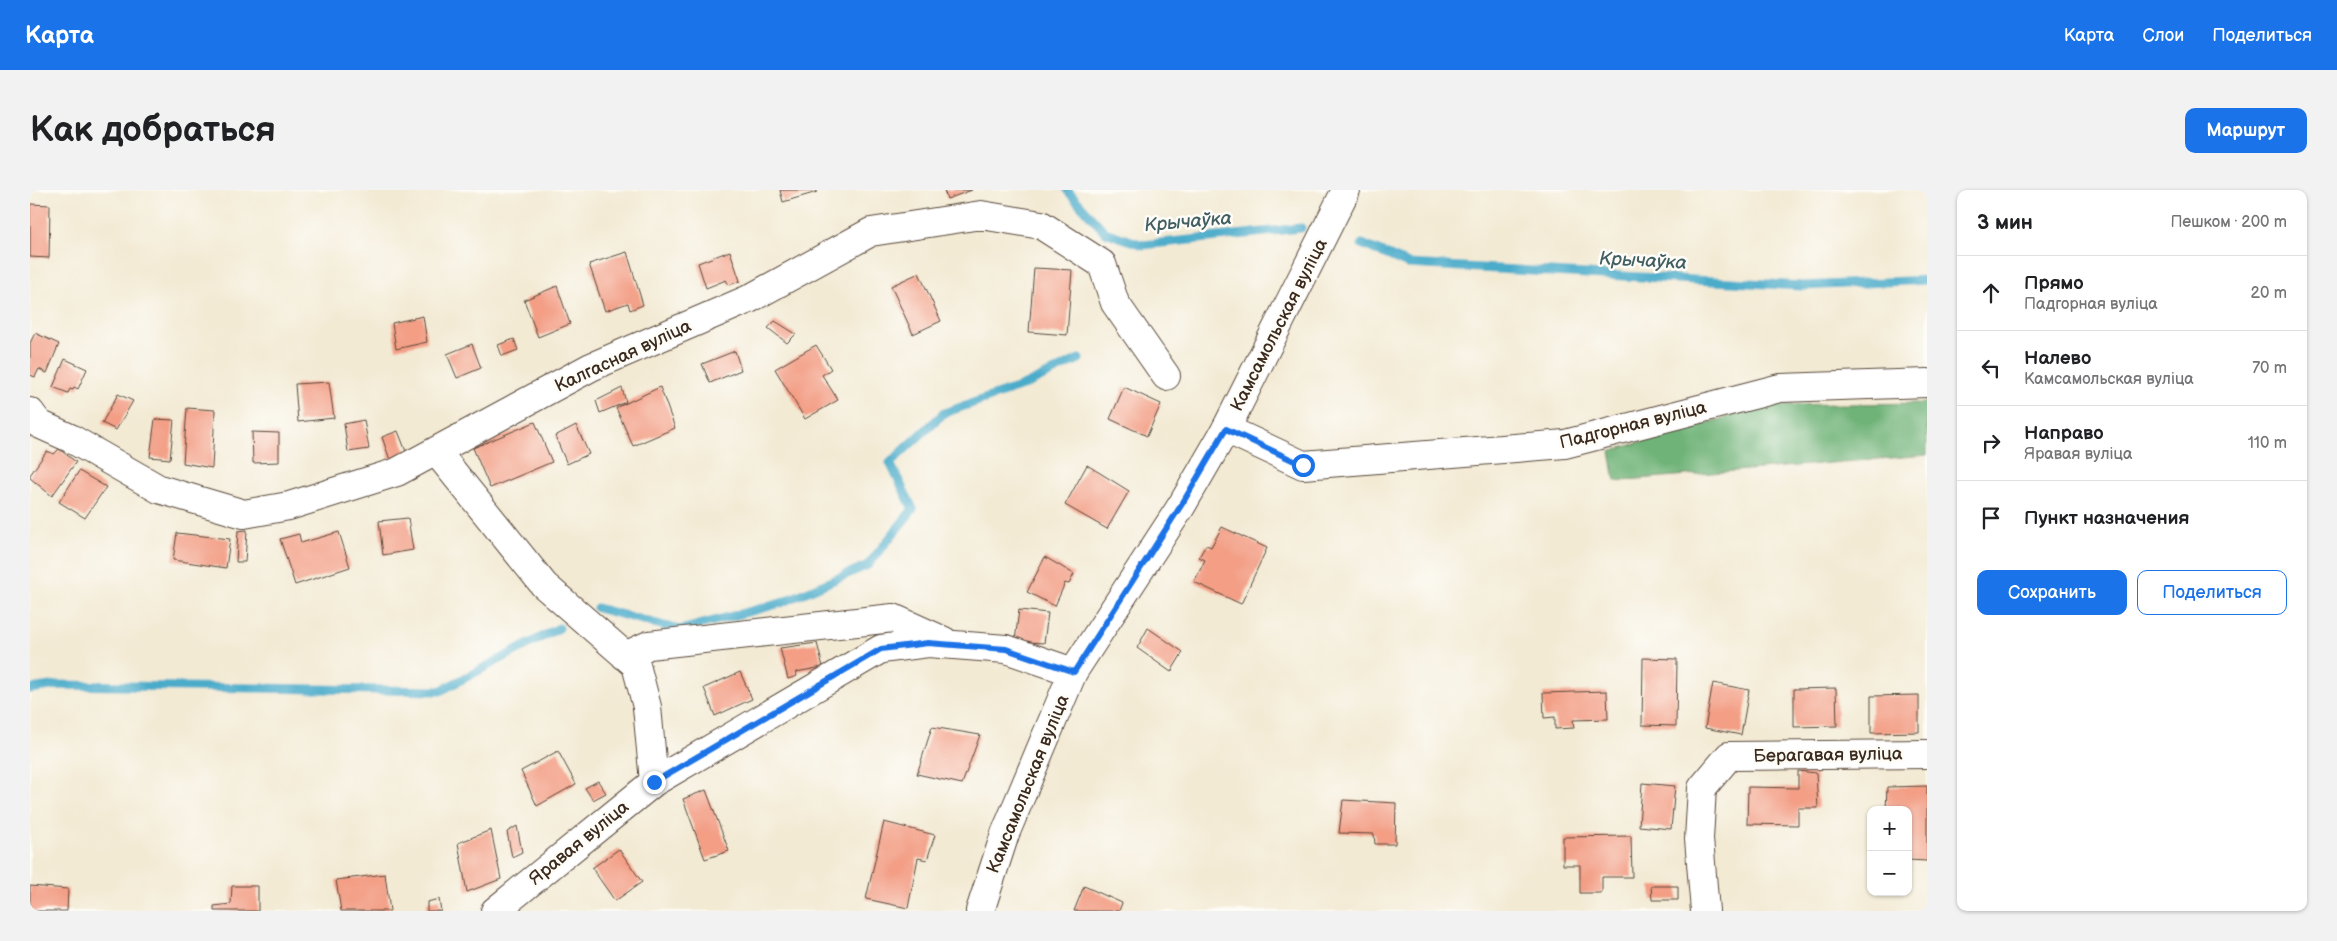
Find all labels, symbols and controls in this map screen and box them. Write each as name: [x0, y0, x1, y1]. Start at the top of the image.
text: Карта: [25, 21, 94, 50]
text: Карта: [2064, 25, 2114, 46]
text: Слои: [2142, 25, 2184, 46]
text: Поделиться: [2212, 25, 2312, 46]
button: Маршрут: [2185, 108, 2307, 153]
text: Как добраться: [30, 109, 276, 152]
water label: Крычаўка: [1143, 207, 1233, 237]
text: 3 мин: [1977, 210, 2033, 235]
text: Пешком · 200 m: [2170, 213, 2287, 232]
street label: Камсамольская вуліца: [1226, 235, 1332, 415]
water label: Крычаўка: [1599, 247, 1687, 275]
text: Прямо: [2024, 272, 2084, 295]
icon: ahead: [1977, 279, 2005, 307]
text: 20 m: [2251, 284, 2287, 303]
text: Падгорная вуліца: [2024, 295, 2158, 314]
street label: Калгасная вуліца: [552, 315, 695, 397]
text: Налево: [2024, 347, 2091, 370]
icon: left: [1977, 354, 2005, 382]
text: 70 m: [2252, 359, 2287, 378]
text: Камсамольская вуліца: [2024, 370, 2194, 389]
street label: Падгорная вуліца: [1557, 397, 1709, 453]
text: Направо: [2024, 422, 2104, 445]
icon: right: [1977, 429, 2005, 457]
text: 110 m: [2248, 434, 2287, 453]
text: Яравая вуліца: [2024, 445, 2132, 464]
route start: [1292, 454, 1315, 477]
icon: arrive: [1977, 504, 2005, 532]
text: Пункт назначения: [2024, 507, 2189, 530]
button: Сохранить: [1977, 570, 2127, 615]
button: Поделиться: [2137, 570, 2287, 615]
street label: Камсамольская вуліца: [982, 691, 1074, 876]
street label: Берагавая вуліца: [1753, 743, 1903, 767]
route end: [643, 771, 666, 794]
street label: Яравая вуліца: [525, 796, 633, 890]
map controls: [1867, 806, 1912, 896]
button: +: [1867, 806, 1912, 851]
button: −: [1867, 851, 1912, 896]

